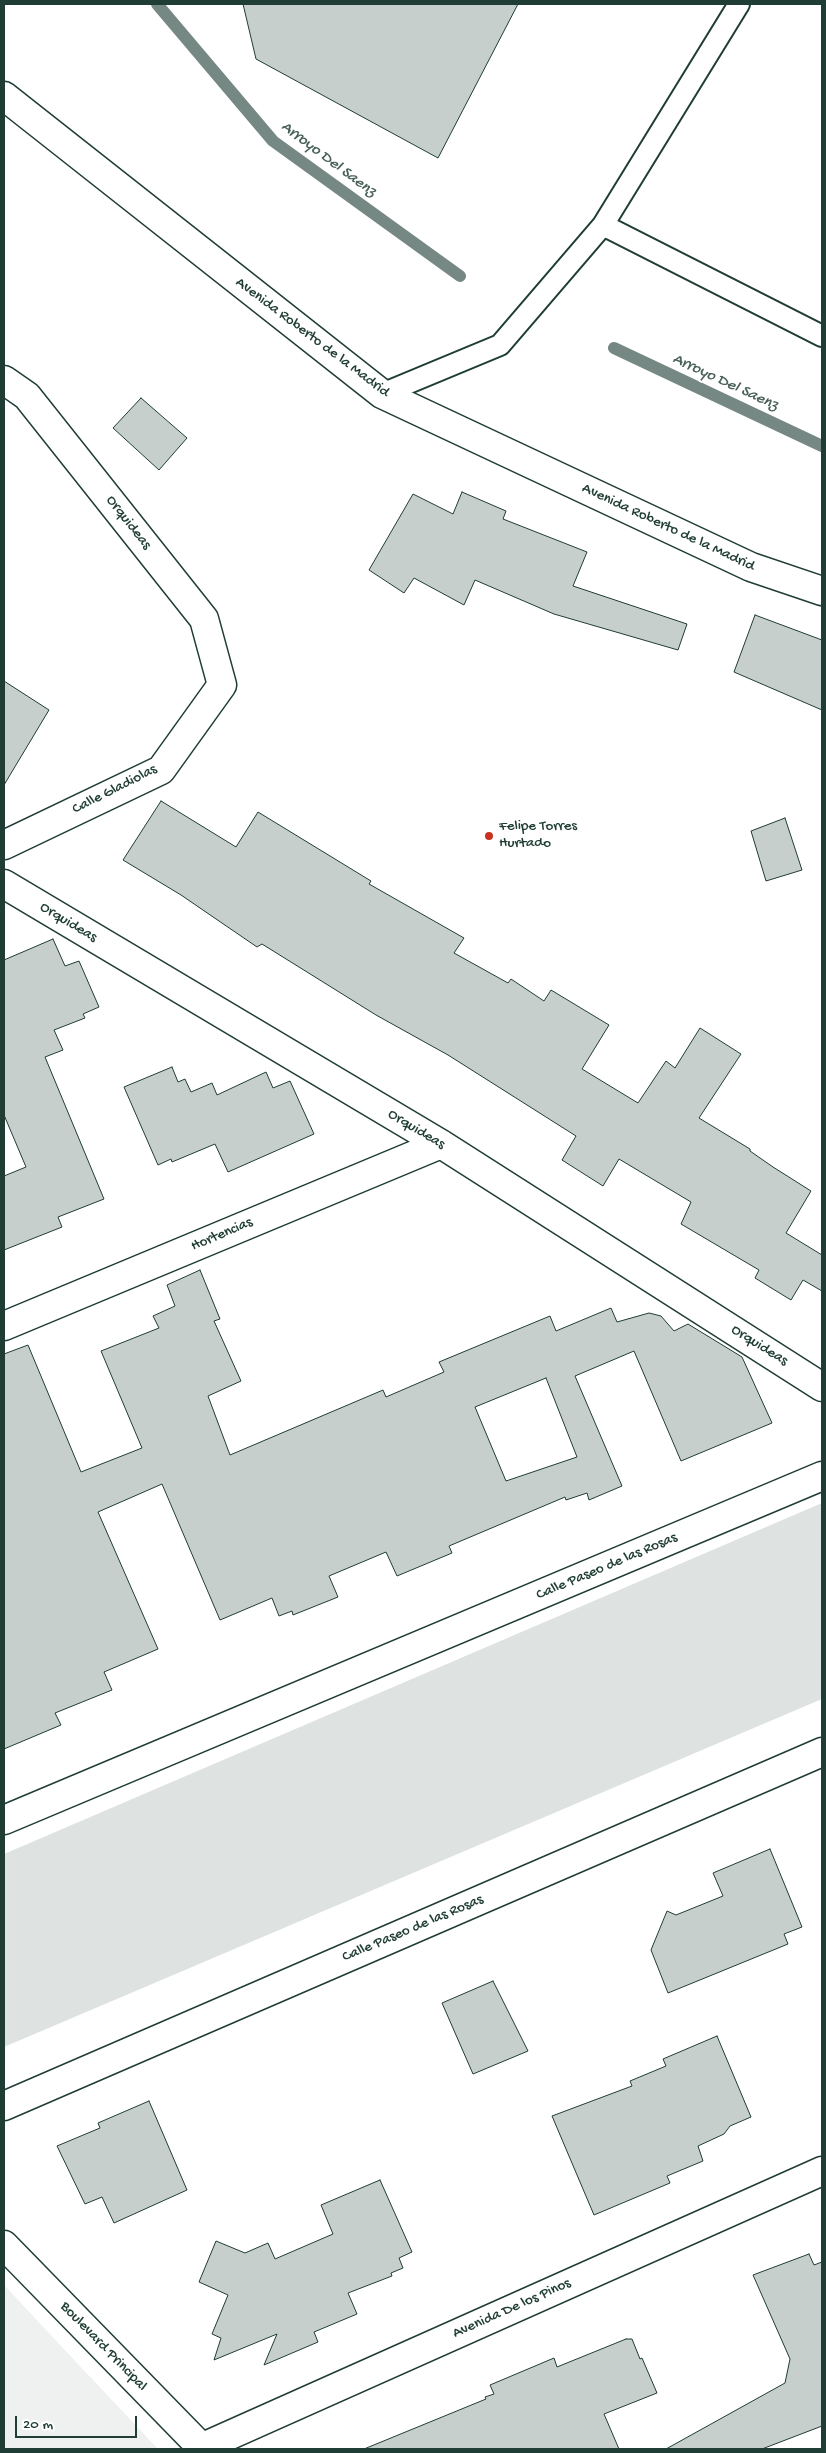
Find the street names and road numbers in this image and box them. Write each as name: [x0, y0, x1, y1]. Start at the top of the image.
street label: Avenida Roberto de la Madrid: [231, 274, 393, 402]
street label: Avenida Roberto de la Madrid: [579, 480, 757, 576]
street label: Orquideas: [101, 492, 155, 554]
street label: Calle Gladiolas: [70, 761, 160, 819]
street label: Orquideas: [36, 899, 100, 947]
street label: Orquideas: [384, 1106, 448, 1154]
street label: Hortencias: [189, 1214, 255, 1256]
street label: Orquideas: [727, 1321, 791, 1371]
street label: Calle Paseo de las Rosas: [534, 1529, 680, 1605]
street label: Calle Paseo de las Rosas: [340, 1891, 486, 1967]
street label: Avenida De los Pinos: [450, 2275, 574, 2343]
street label: Boulevard Principal: [56, 2299, 150, 2395]

